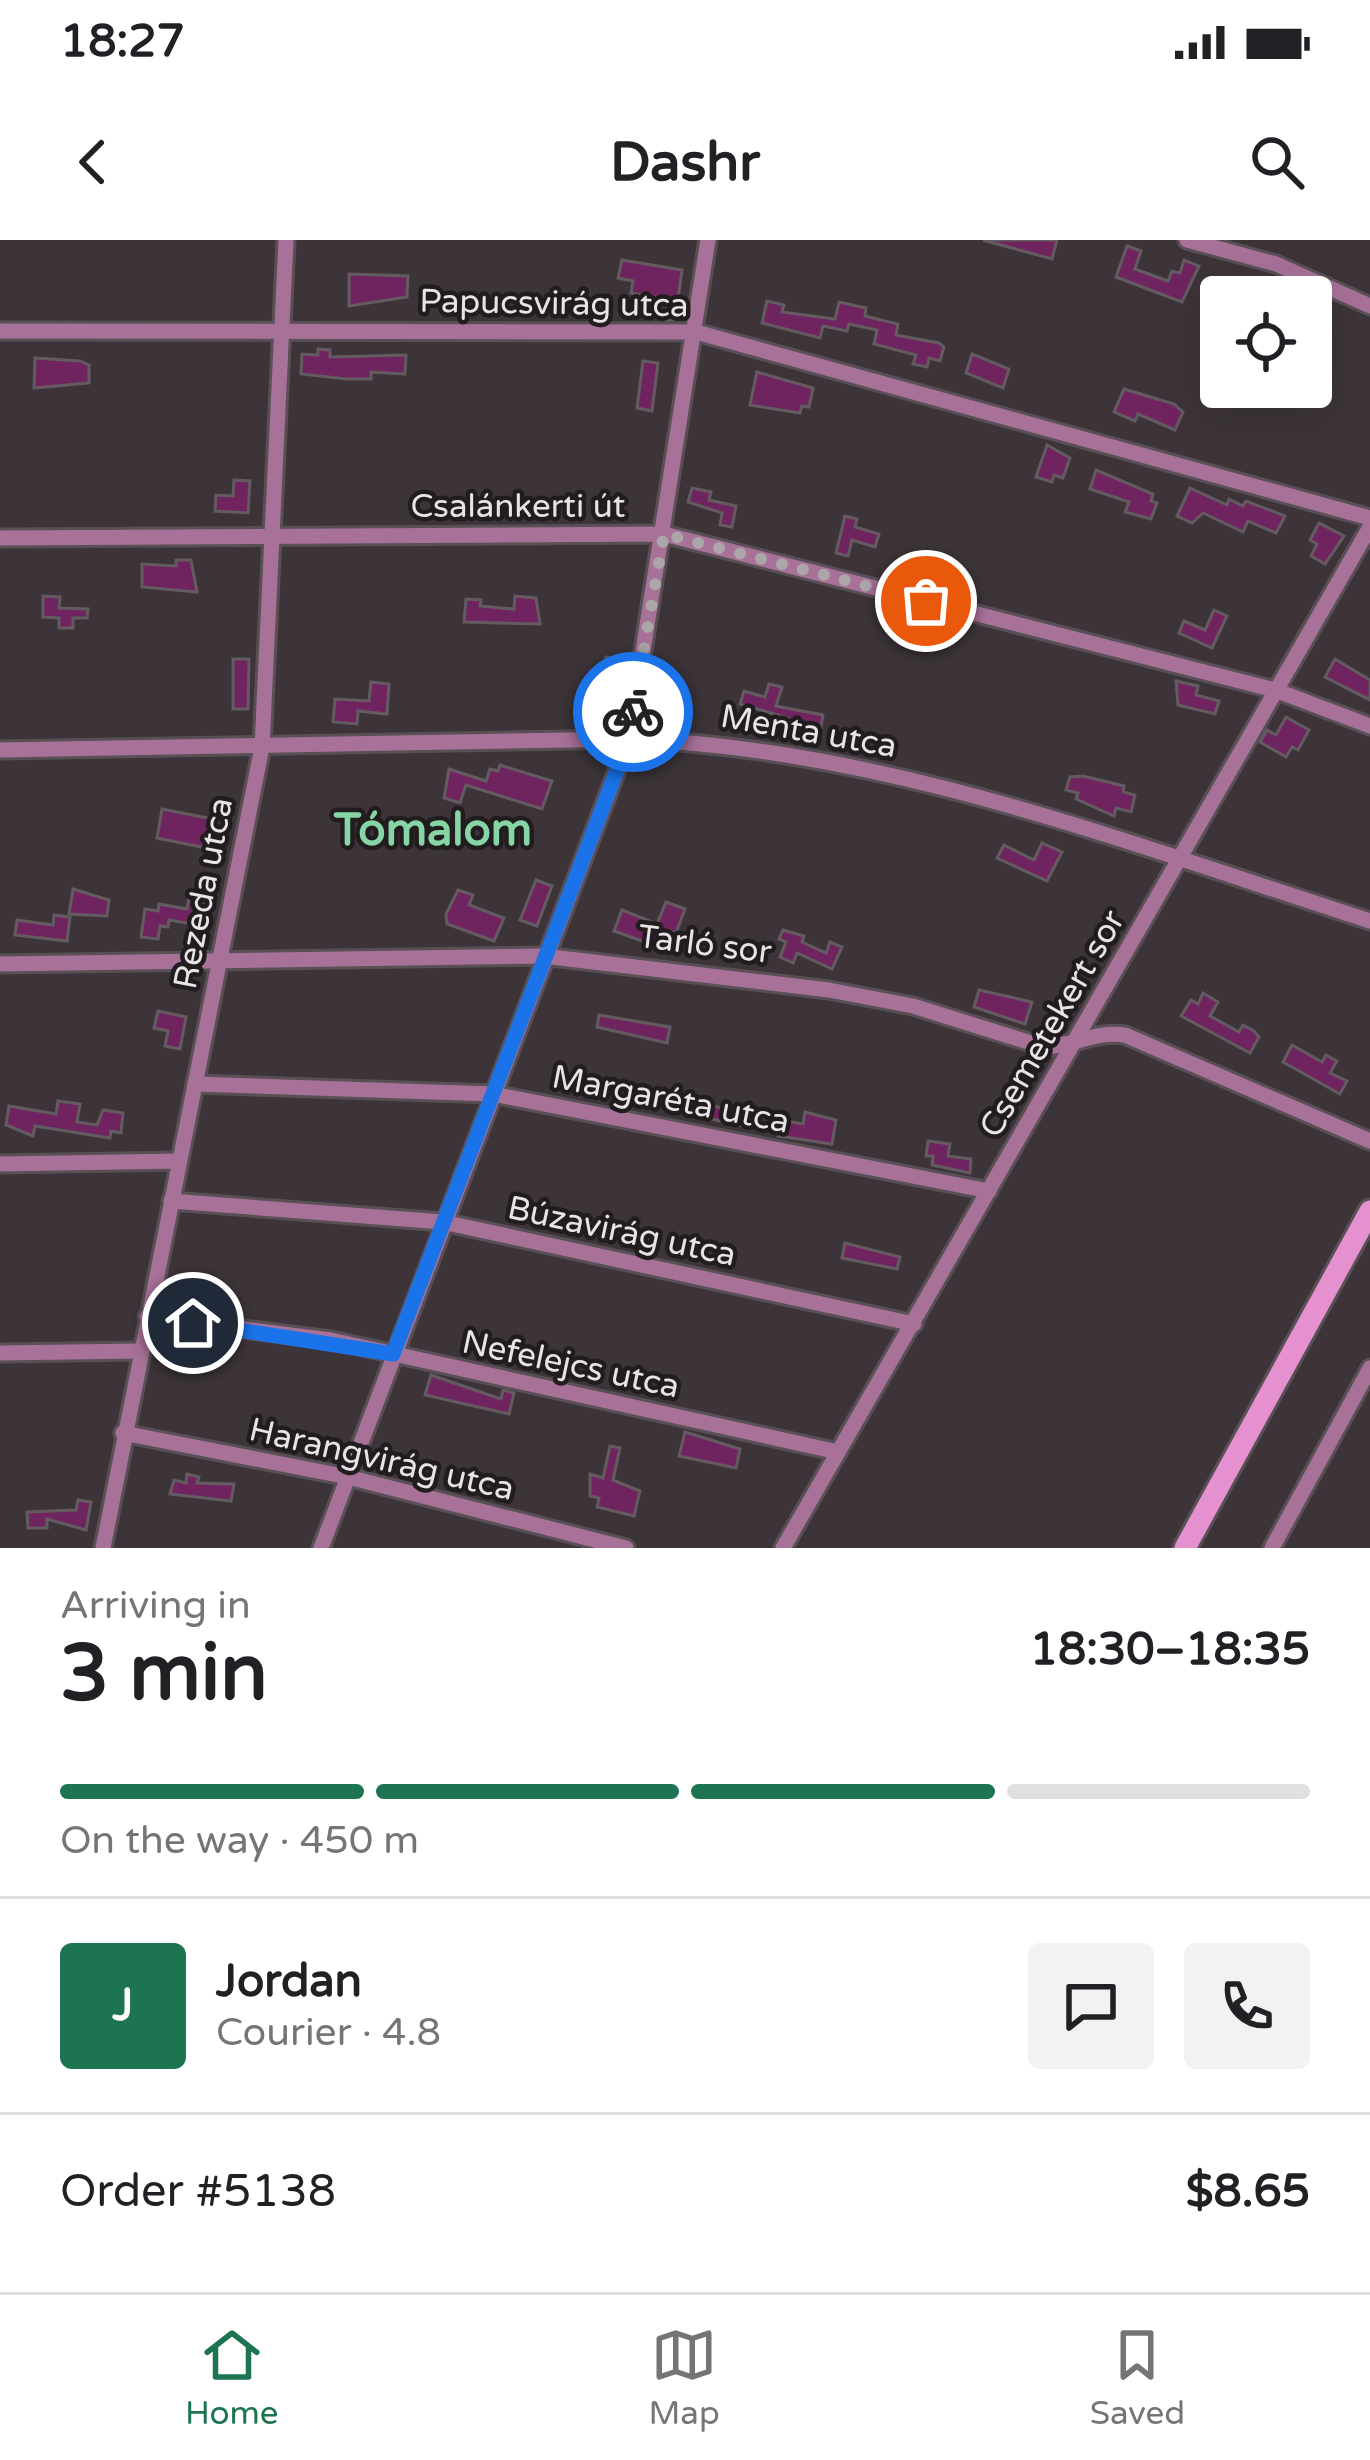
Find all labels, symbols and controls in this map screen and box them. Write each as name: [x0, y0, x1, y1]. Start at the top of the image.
text: 18:27: [60, 15, 185, 69]
icon: back: [60, 129, 126, 195]
icon: search: [1244, 129, 1310, 195]
text: Dashr: [610, 130, 760, 195]
map controls: [1200, 276, 1332, 408]
button: locate: [1200, 276, 1332, 408]
street label: Papucsvirág utca: [419, 282, 689, 325]
street label: Csalánkerti út: [411, 487, 625, 526]
pin: [875, 550, 977, 652]
icon: bag: [893, 568, 959, 634]
courier: [573, 652, 693, 772]
icon: bike: [600, 679, 666, 745]
street label: Menta utca: [718, 697, 900, 766]
street label: Rezeda utca: [166, 794, 241, 992]
district label: Tómalom: [333, 804, 532, 858]
street label: Csemetekert sor: [971, 903, 1133, 1144]
street label: Tarló sor: [636, 917, 774, 972]
street label: Margaréta utca: [549, 1057, 793, 1142]
street label: Búzavirág utca: [504, 1188, 739, 1275]
pin: [142, 1272, 244, 1374]
icon: home: [160, 1290, 226, 1356]
street label: Nefelejcs utca: [459, 1322, 683, 1407]
street label: Harangvirág utca: [246, 1410, 518, 1509]
text: Arriving in: [60, 1582, 251, 1629]
text: 18:30–18:35: [1030, 1623, 1310, 1677]
text: 3 min: [60, 1627, 268, 1721]
text: On the way · 450 m: [60, 1817, 419, 1864]
button: chat: [1028, 1943, 1154, 2069]
button: phone: [1184, 1943, 1310, 2069]
text: Jordan: [216, 1955, 362, 2009]
text: J: [113, 1979, 133, 2033]
text: Courier · 4.8: [216, 2009, 441, 2056]
text: Order #5138: [60, 2165, 336, 2219]
text: $8.65: [1186, 2165, 1310, 2219]
tab: Home: [185, 2322, 278, 2433]
tab: Map: [648, 2322, 720, 2433]
tab: Saved: [1090, 2322, 1185, 2433]

